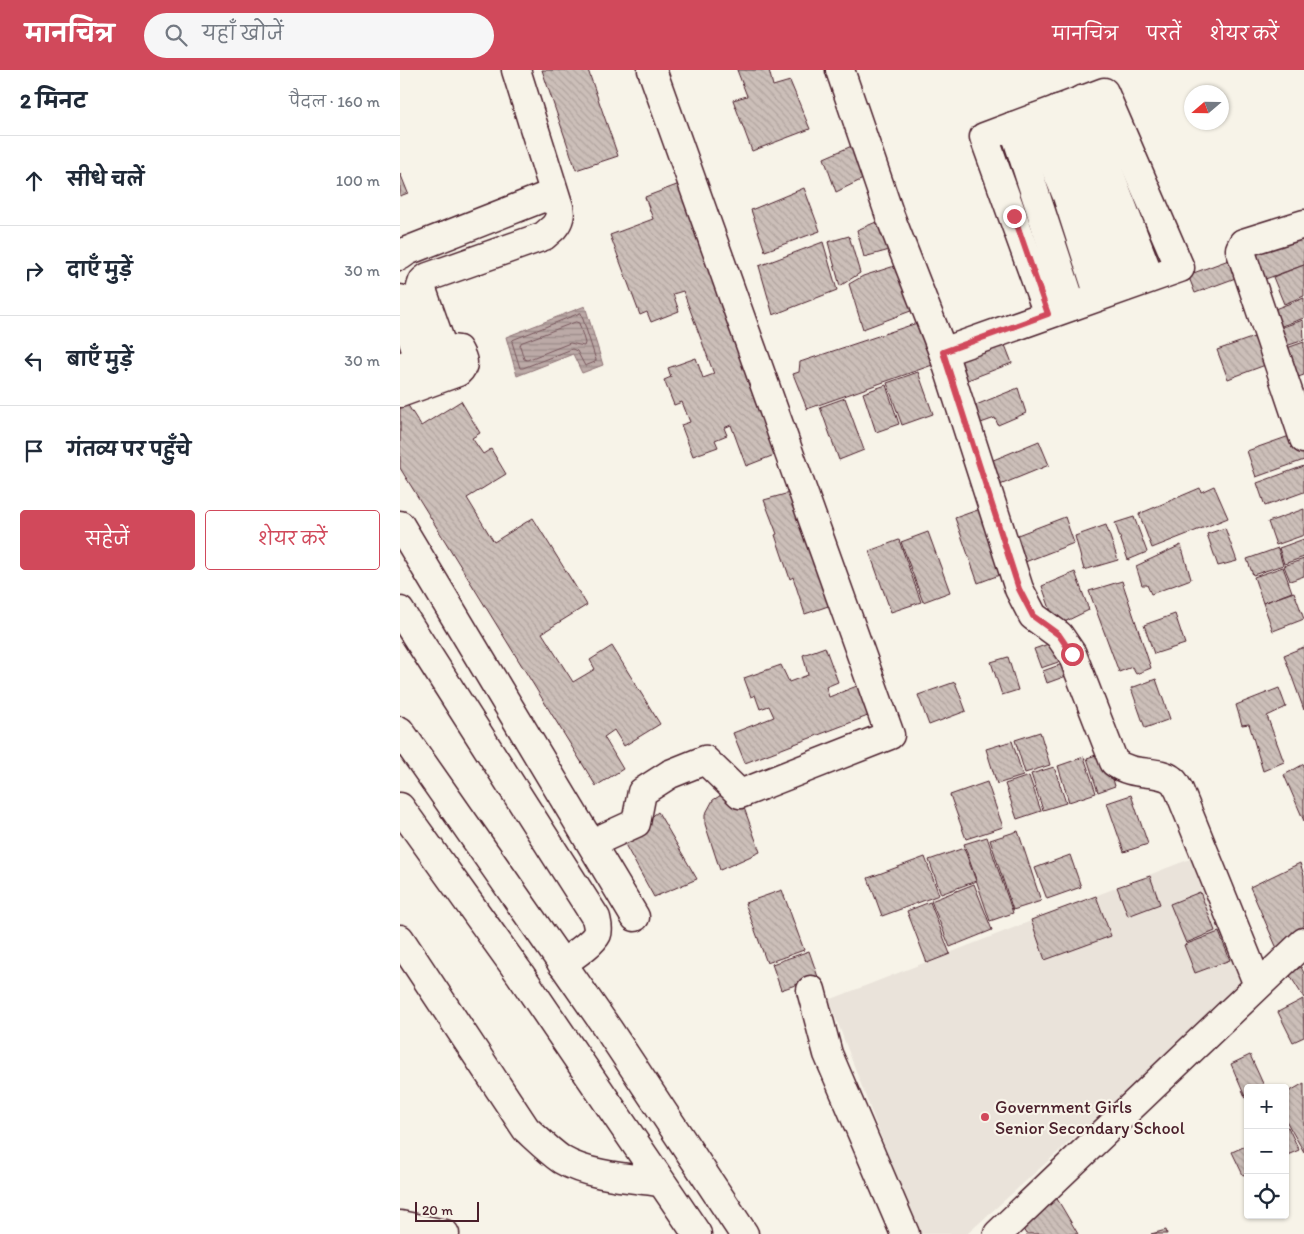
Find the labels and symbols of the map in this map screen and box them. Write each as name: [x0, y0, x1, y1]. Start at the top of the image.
north arrow: [1184, 85, 1229, 130]
route end: [1003, 205, 1026, 228]
route start: [1061, 643, 1084, 666]
place label: Government Girls Senior Secondary School: [995, 1096, 1185, 1139]
marker: Government Girls Senior Secondary School: [979, 1111, 991, 1123]
scale bar: [415, 1199, 479, 1222]

